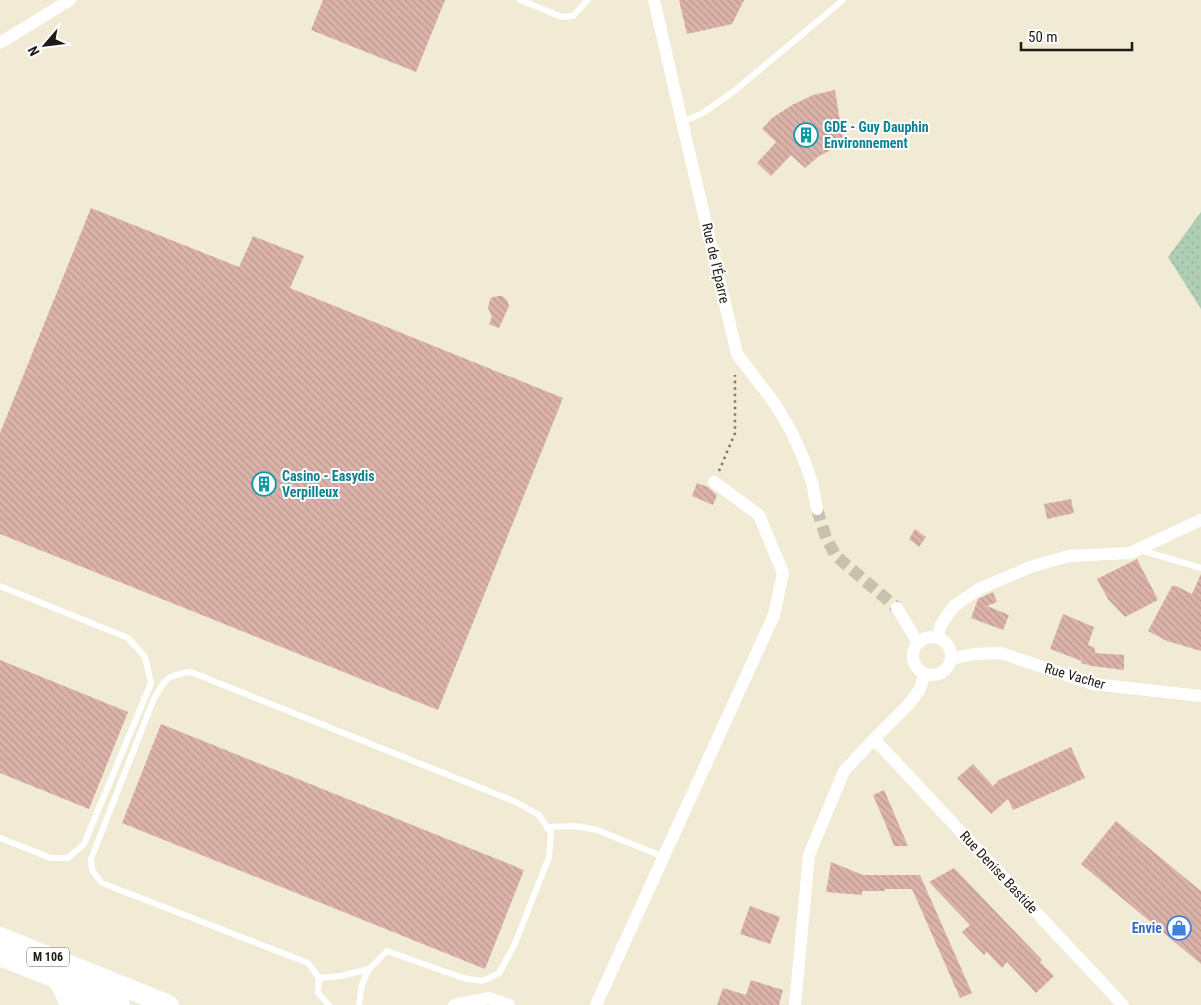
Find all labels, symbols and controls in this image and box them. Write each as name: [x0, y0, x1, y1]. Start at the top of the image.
north arrow: [20, 20, 70, 70]
scale bar: [1021, 20, 1132, 52]
text: 50 m: [1028, 28, 1058, 46]
text: N: [24, 44, 43, 59]
place label: GDE - Guy Dauphin Environnement: [824, 119, 929, 151]
building icon: GDE - Guy Dauphin Environnement: [793, 122, 819, 148]
street label: Rue de l'Éparre: [699, 221, 734, 305]
place label: Casino - Easydis Verpilleux: [282, 468, 375, 500]
building icon: Casino - Easydis Verpilleux: [251, 471, 277, 497]
street label: Rue Vacher: [1043, 660, 1107, 692]
street label: Rue Denise Bastide: [957, 828, 1041, 917]
shop icon: Envie: [1166, 915, 1192, 941]
place label: Envie: [1132, 920, 1162, 936]
road number: M 106: [27, 948, 69, 966]

